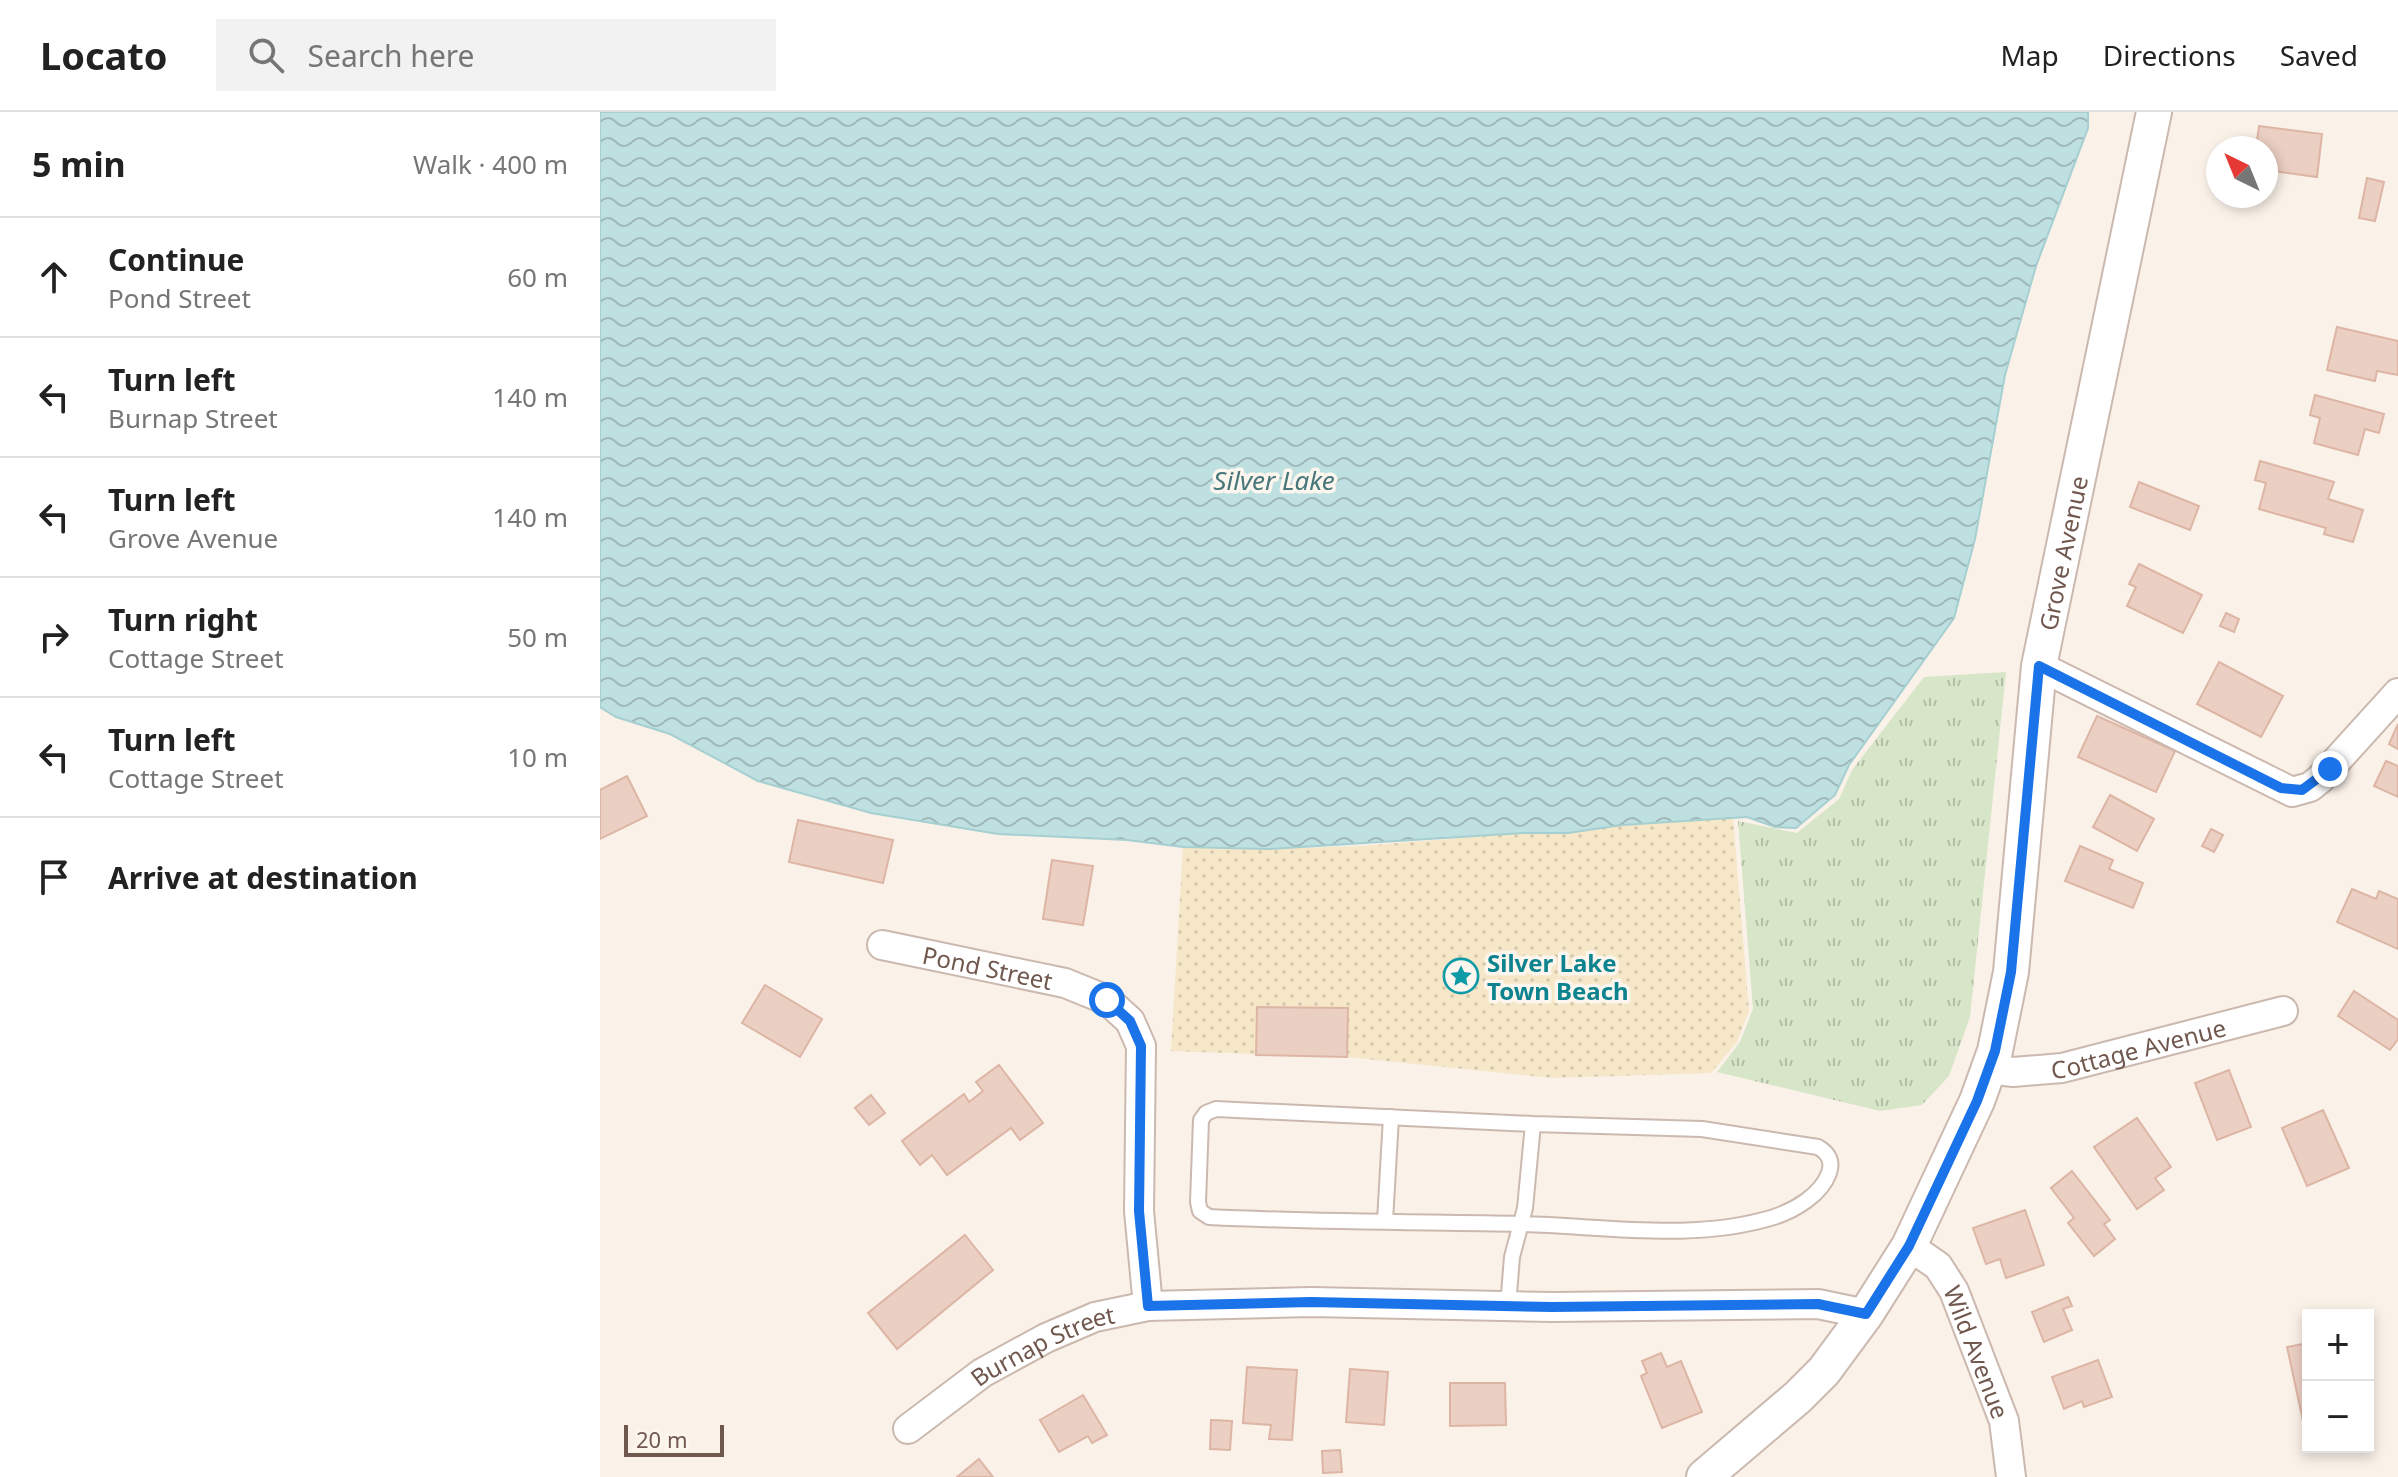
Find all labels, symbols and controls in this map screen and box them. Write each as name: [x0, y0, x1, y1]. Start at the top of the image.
search box: [216, 19, 776, 91]
text: Locato: [40, 29, 168, 81]
icon: search: [244, 33, 288, 77]
text: Search here: [308, 35, 475, 76]
text: Map: [2000, 36, 2059, 74]
text: Directions: [2103, 36, 2236, 74]
text: Saved: [2280, 36, 2358, 74]
north arrow: [2206, 136, 2278, 208]
text: 5 min: [32, 141, 126, 187]
text: Walk · 400 m: [413, 146, 568, 182]
text: Continue: [108, 239, 244, 280]
icon: ahead: [32, 255, 76, 299]
text: 60 m: [507, 259, 568, 295]
text: Pond Street: [108, 280, 251, 316]
text: Turn left: [108, 359, 236, 400]
icon: left: [32, 375, 76, 419]
text: 140 m: [492, 379, 568, 415]
text: Burnap Street: [108, 400, 278, 436]
water label: Silver Lake: [1213, 462, 1335, 498]
street label: Grove Avenue: [2030, 473, 2095, 633]
text: Turn left: [108, 479, 236, 520]
icon: left: [32, 495, 76, 539]
text: 140 m: [492, 499, 568, 535]
text: Grove Avenue: [108, 520, 278, 556]
text: Turn right: [108, 599, 258, 640]
icon: right: [32, 615, 76, 659]
text: 50 m: [507, 619, 568, 655]
text: Cottage Street: [108, 640, 284, 676]
text: Turn left: [108, 719, 236, 760]
icon: left: [32, 735, 76, 779]
text: 10 m: [507, 739, 568, 775]
route end: [2312, 751, 2348, 787]
text: Cottage Street: [108, 760, 284, 796]
icon: arrive: [32, 855, 76, 899]
text: Arrive at destination: [108, 857, 418, 898]
street label: Pond Street: [920, 937, 1056, 997]
place label: Silver Lake Town Beach: [1487, 946, 1629, 1007]
place icon: Silver Lake Town Beach: [1442, 957, 1480, 995]
route start: [1089, 982, 1125, 1018]
street label: Cottage Avenue: [2050, 1010, 2229, 1085]
street label: Wild Avenue: [1937, 1280, 2018, 1423]
street label: Burnap Street: [963, 1297, 1118, 1393]
map controls: [2302, 1309, 2374, 1453]
button: +: [2302, 1309, 2374, 1381]
button: −: [2302, 1381, 2374, 1453]
scale bar: [624, 1421, 724, 1457]
text: 20 m: [636, 1424, 687, 1454]

